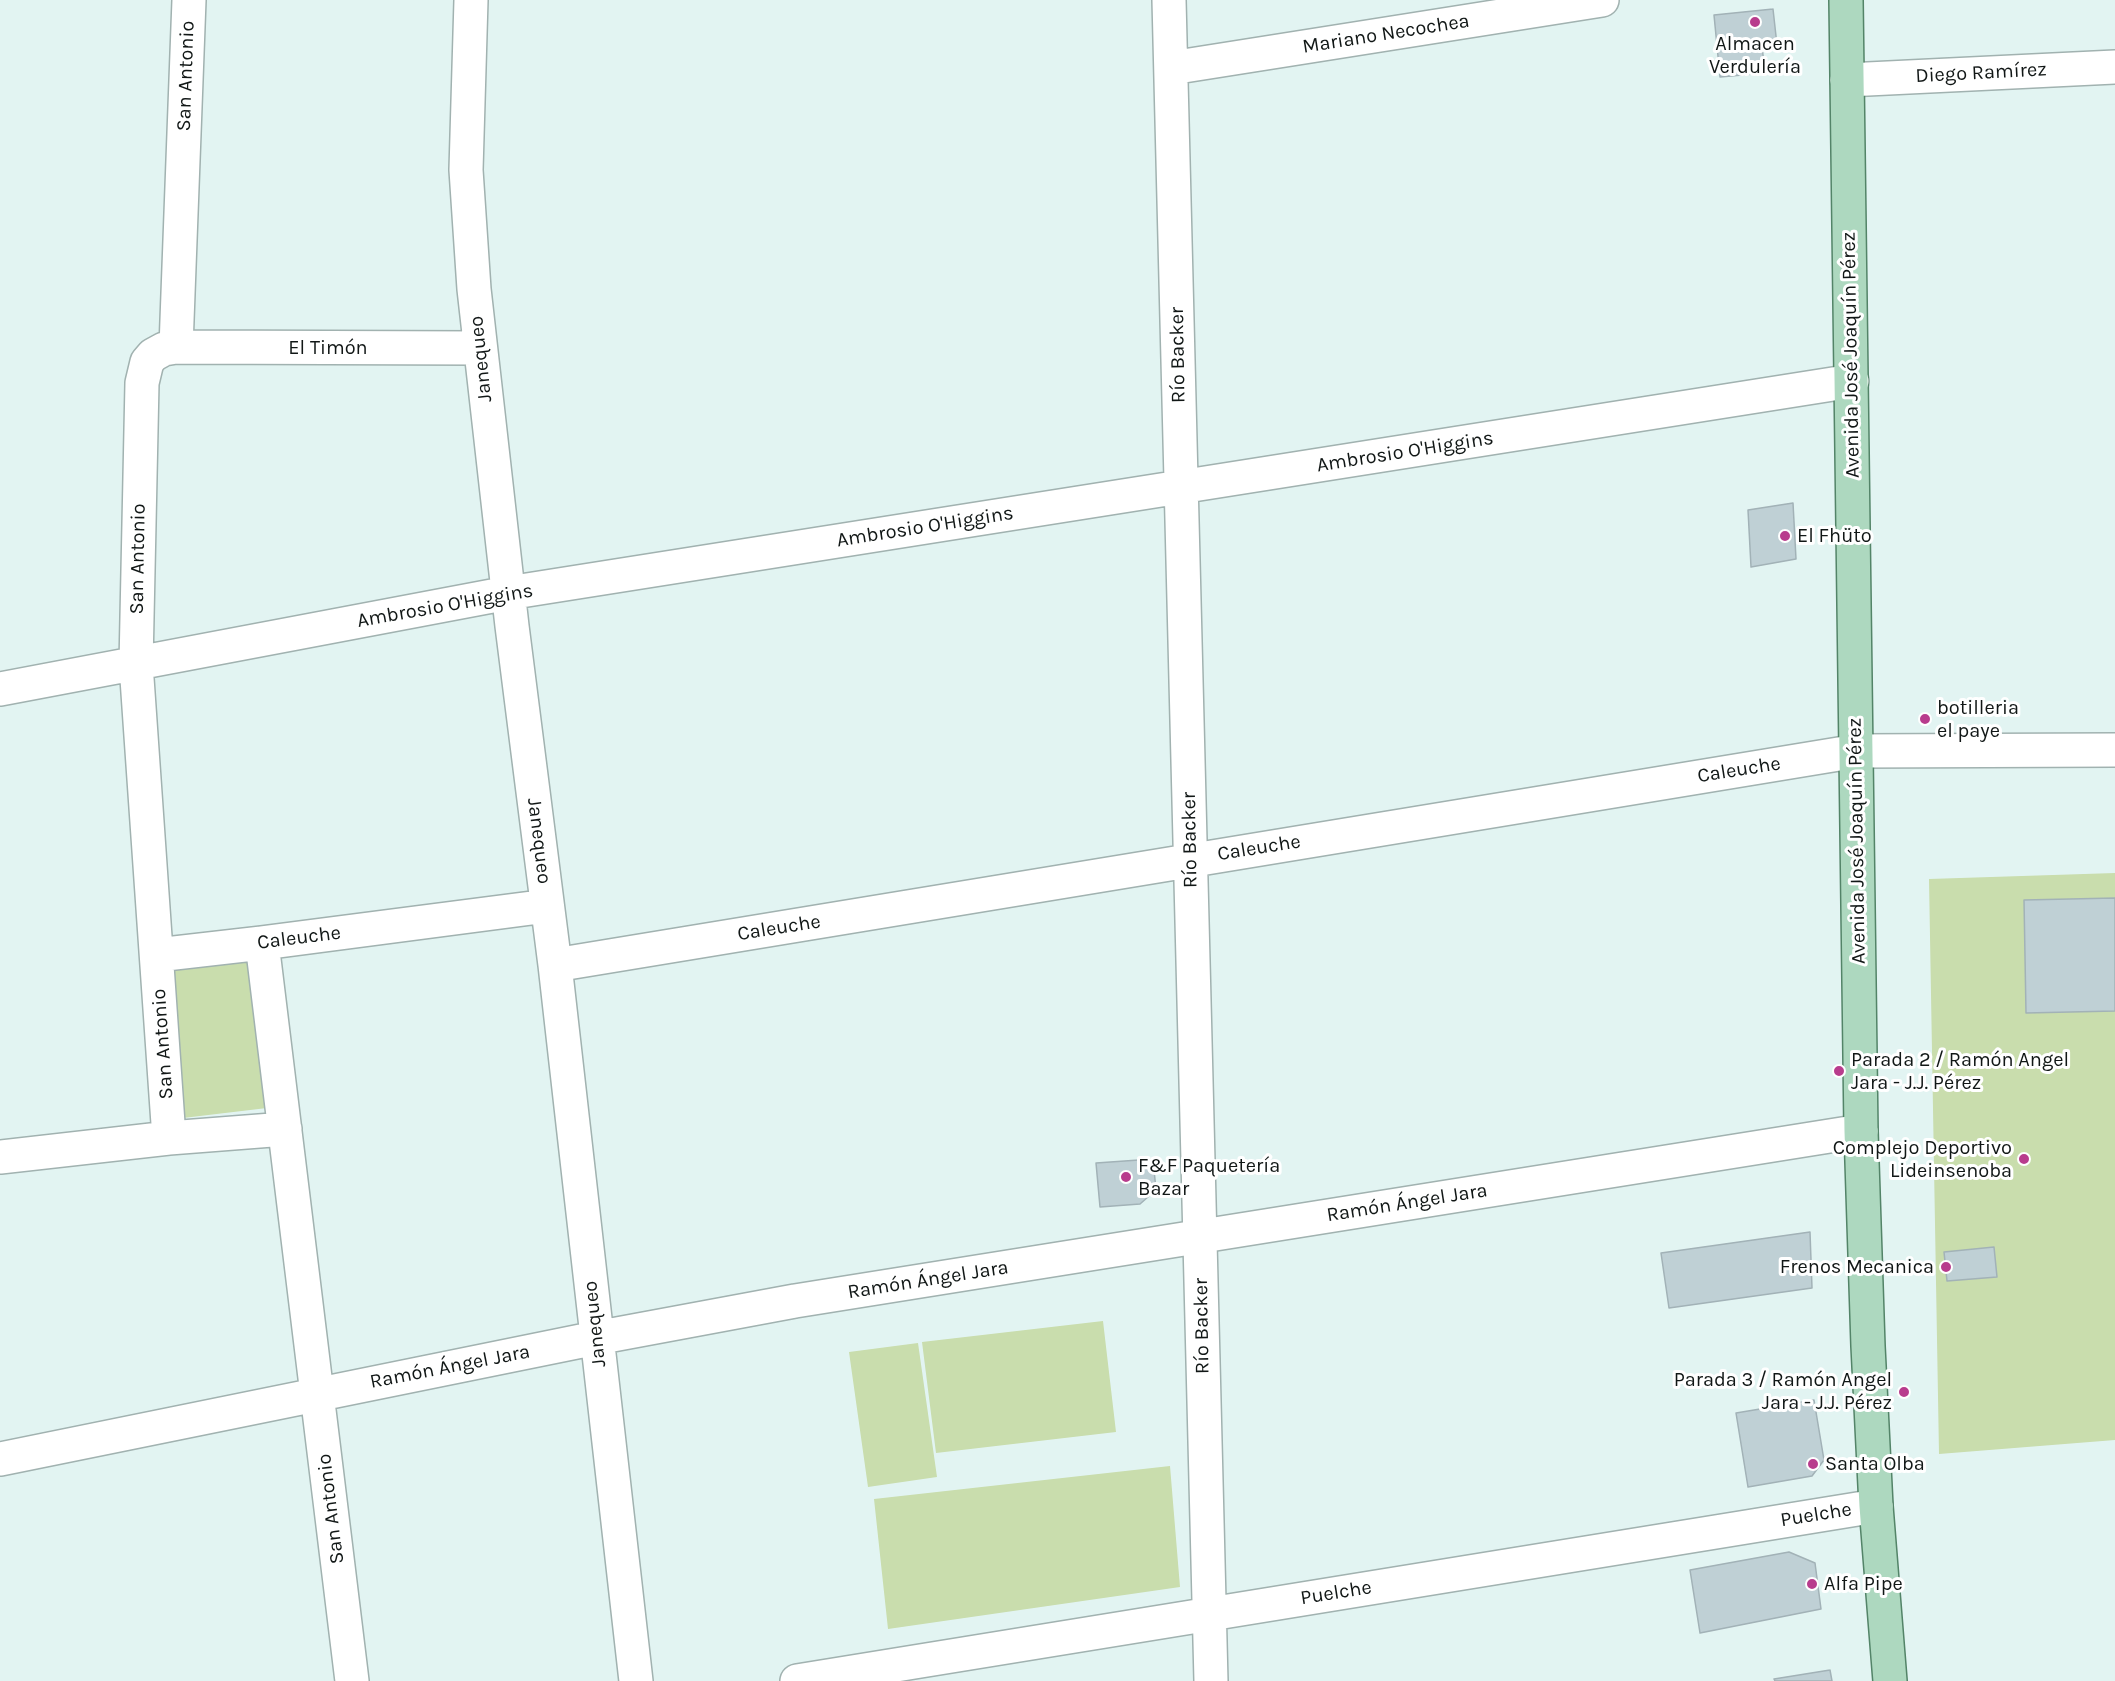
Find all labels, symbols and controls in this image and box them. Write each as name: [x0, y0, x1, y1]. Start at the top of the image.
street label: Mariano Necochea: [1301, 9, 1471, 59]
marker: Almacen Verdulería: [1748, 15, 1762, 29]
street label: San Antonio: [172, 20, 200, 132]
place label: Almacen Verdulería: [1709, 32, 1801, 79]
street label: Diego Ramírez: [1915, 58, 2047, 88]
street label: Avenida José Joaquín Pérez: [1837, 232, 1865, 478]
street label: Río Backer: [1165, 307, 1191, 403]
street label: Janequeo: [465, 315, 497, 403]
street label: El Timón: [288, 336, 368, 360]
street label: Ambrosio O'Higgins: [1315, 426, 1495, 478]
street label: Ambrosio O'Higgins: [835, 501, 1015, 553]
street label: San Antonio: [125, 503, 151, 615]
place label: El Fhüto: [1797, 524, 1872, 548]
marker: El Fhüto: [1778, 529, 1792, 543]
street label: Ambrosio O'Higgins: [355, 579, 535, 633]
place label: botilleria el paye: [1937, 696, 2019, 743]
marker: botilleria el paye: [1918, 712, 1932, 726]
street label: Avenida José Joaquín Pérez: [1843, 718, 1871, 964]
street label: Caleuche: [1696, 752, 1782, 788]
street label: Río Backer: [1177, 792, 1203, 888]
street label: Janequeo: [522, 797, 556, 885]
street label: Caleuche: [1216, 830, 1302, 866]
street label: Caleuche: [736, 910, 822, 946]
street label: Caleuche: [256, 921, 342, 955]
street label: San Antonio: [147, 988, 179, 1100]
place label: Parada 2 / Ramón Angel Jara - J.J. Pérez: [1851, 1048, 2069, 1095]
marker: Parada 2 / Ramón Angel Jara - J.J. Pérez: [1832, 1064, 1846, 1078]
place label: Complejo Deportivo Lideinsenoba: [1833, 1136, 2012, 1183]
marker: Complejo Deportivo Lideinsenoba: [2017, 1152, 2031, 1166]
place label: F&F Paquetería Bazar: [1138, 1154, 1280, 1201]
marker: F&F Paquetería Bazar: [1119, 1170, 1133, 1184]
street label: Ramón Ángel Jara: [1325, 1178, 1489, 1228]
street label: Ramón Ángel Jara: [846, 1255, 1010, 1305]
place label: Frenos Mecanica: [1780, 1255, 1934, 1279]
marker: Frenos Mecanica: [1939, 1260, 1953, 1274]
street label: Río Backer: [1189, 1278, 1215, 1374]
street label: Janequeo: [579, 1280, 611, 1368]
street label: Ramón Ángel Jara: [368, 1340, 532, 1394]
place label: Parada 3 / Ramón Angel Jara - J.J. Pérez: [1674, 1368, 1892, 1415]
marker: Parada 3 / Ramón Angel Jara - J.J. Pérez: [1897, 1385, 1911, 1399]
place label: Santa Olba: [1825, 1452, 1925, 1476]
street label: San Antonio: [312, 1453, 350, 1565]
marker: Santa Olba: [1806, 1457, 1820, 1471]
street label: Puelche: [1779, 1498, 1853, 1532]
place label: Alfa Pipe: [1824, 1572, 1903, 1596]
street label: Puelche: [1299, 1576, 1373, 1610]
marker: Alfa Pipe: [1805, 1577, 1819, 1591]

